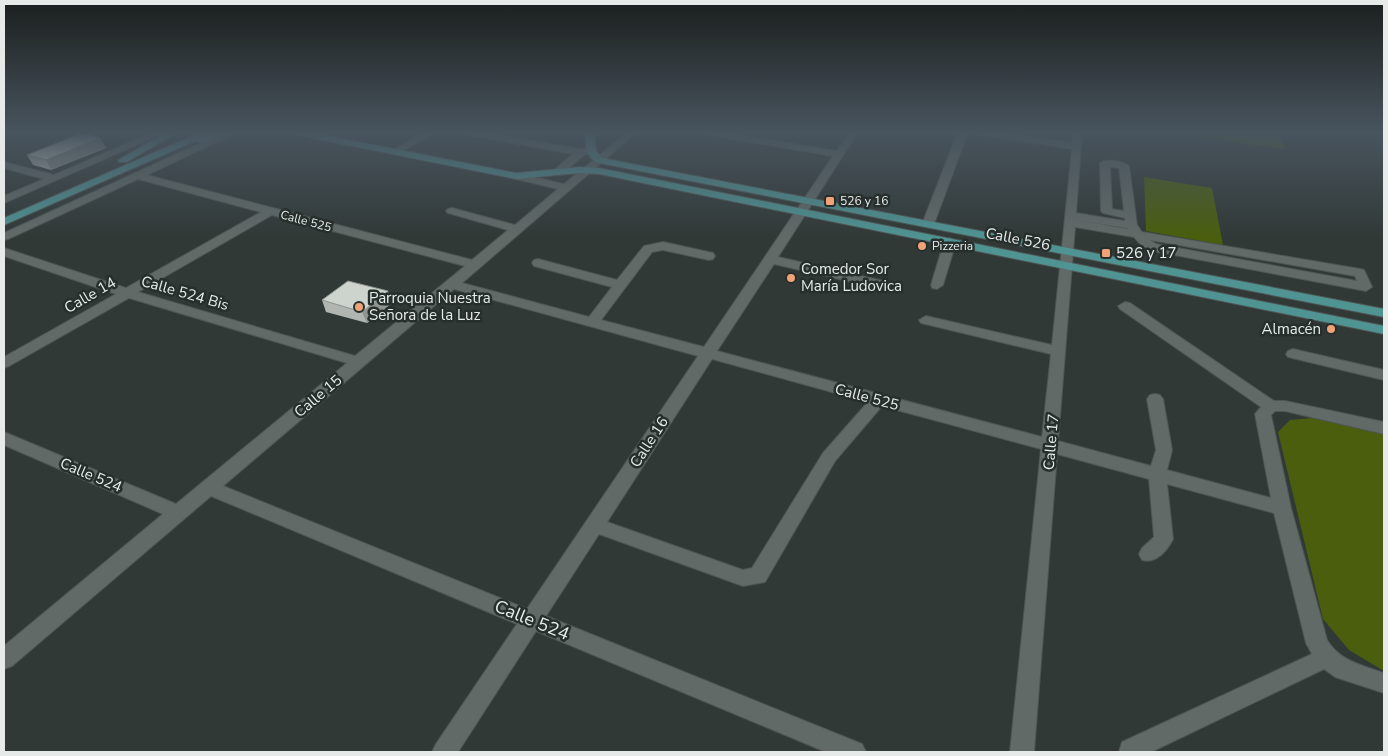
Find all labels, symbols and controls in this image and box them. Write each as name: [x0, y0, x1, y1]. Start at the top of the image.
place label: 526 y 16: [840, 193, 888, 209]
marker: 526 y 16: [824, 195, 836, 207]
street label: Calle 525: [279, 206, 333, 236]
street label: Calle 526: [984, 223, 1052, 255]
place label: Pizzeria: [932, 238, 973, 254]
marker: Pizzeria: [916, 240, 928, 252]
place label: 526 y 17: [1116, 243, 1176, 263]
marker: 526 y 17: [1100, 247, 1112, 259]
place label: Comedor Sor María Ludovica: [801, 259, 902, 296]
street label: Calle 524 Bis: [139, 271, 231, 315]
street label: Calle 14: [61, 272, 119, 318]
marker: Comedor Sor María Ludovica: [785, 272, 797, 284]
place label: Parroquia Nuestra Señora de la Luz: [369, 288, 491, 325]
marker: Parroquia Nuestra Señora de la Luz: [353, 301, 365, 313]
place label: Almacén: [1262, 319, 1321, 339]
marker: Almacén: [1325, 323, 1337, 335]
street label: Calle 15: [290, 370, 346, 422]
street label: Calle 525: [833, 379, 901, 415]
street label: Calle 16: [625, 413, 673, 471]
street label: Calle 17: [1039, 413, 1063, 471]
street label: Calle 524: [57, 453, 125, 497]
street label: Calle 524: [491, 594, 573, 646]

